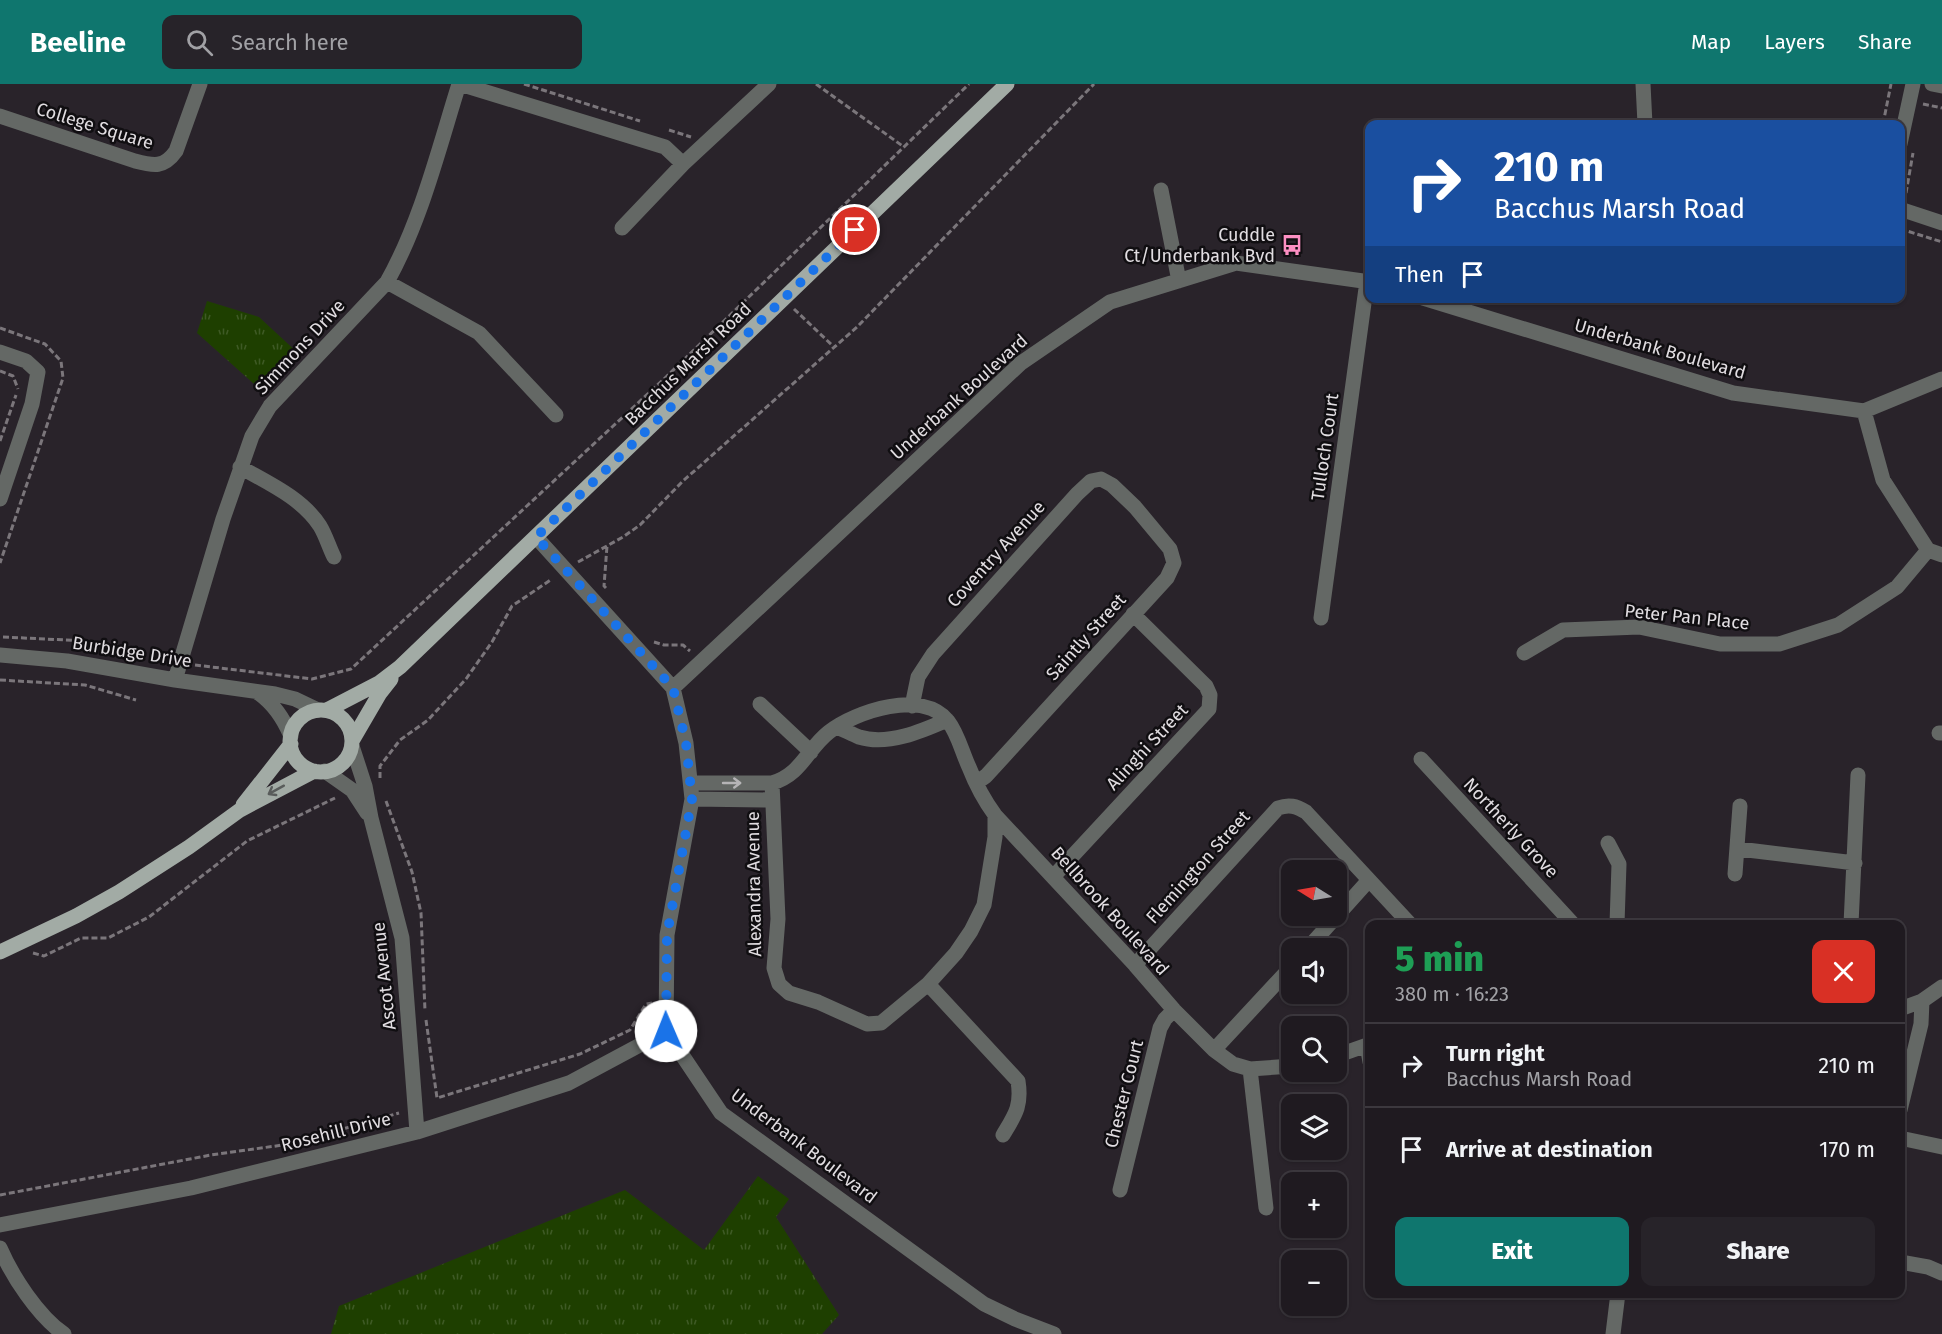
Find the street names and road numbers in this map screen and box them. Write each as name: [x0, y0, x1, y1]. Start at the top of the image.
street label: College Square: [34, 98, 156, 154]
street label: Simmons Drive: [250, 295, 350, 399]
street label: Bacchus Marsh Road: [620, 298, 756, 430]
street label: Underbank Boulevard: [1572, 314, 1748, 384]
street label: Underbank Boulevard: [886, 330, 1032, 464]
street label: Tulloch Court: [1307, 391, 1343, 502]
street label: Coventry Avenue: [942, 496, 1050, 612]
street label: Saintly Street: [1041, 589, 1131, 685]
street label: Peter Pan Place: [1624, 600, 1750, 634]
street label: Burbidge Drive: [71, 632, 193, 672]
street label: Alinghi Street: [1102, 699, 1193, 795]
street label: Northerly Grove: [1459, 773, 1563, 883]
street label: Flemington Street: [1141, 805, 1255, 928]
street label: Alexandra Avenue: [742, 811, 766, 957]
street label: Bellbrook Boulevard: [1046, 842, 1174, 980]
street label: Ascot Avenue: [367, 921, 401, 1031]
street label: Chester Court: [1100, 1037, 1148, 1150]
street label: Underbank Boulevard: [727, 1084, 881, 1208]
street label: Rosehill Drive: [279, 1108, 393, 1156]

